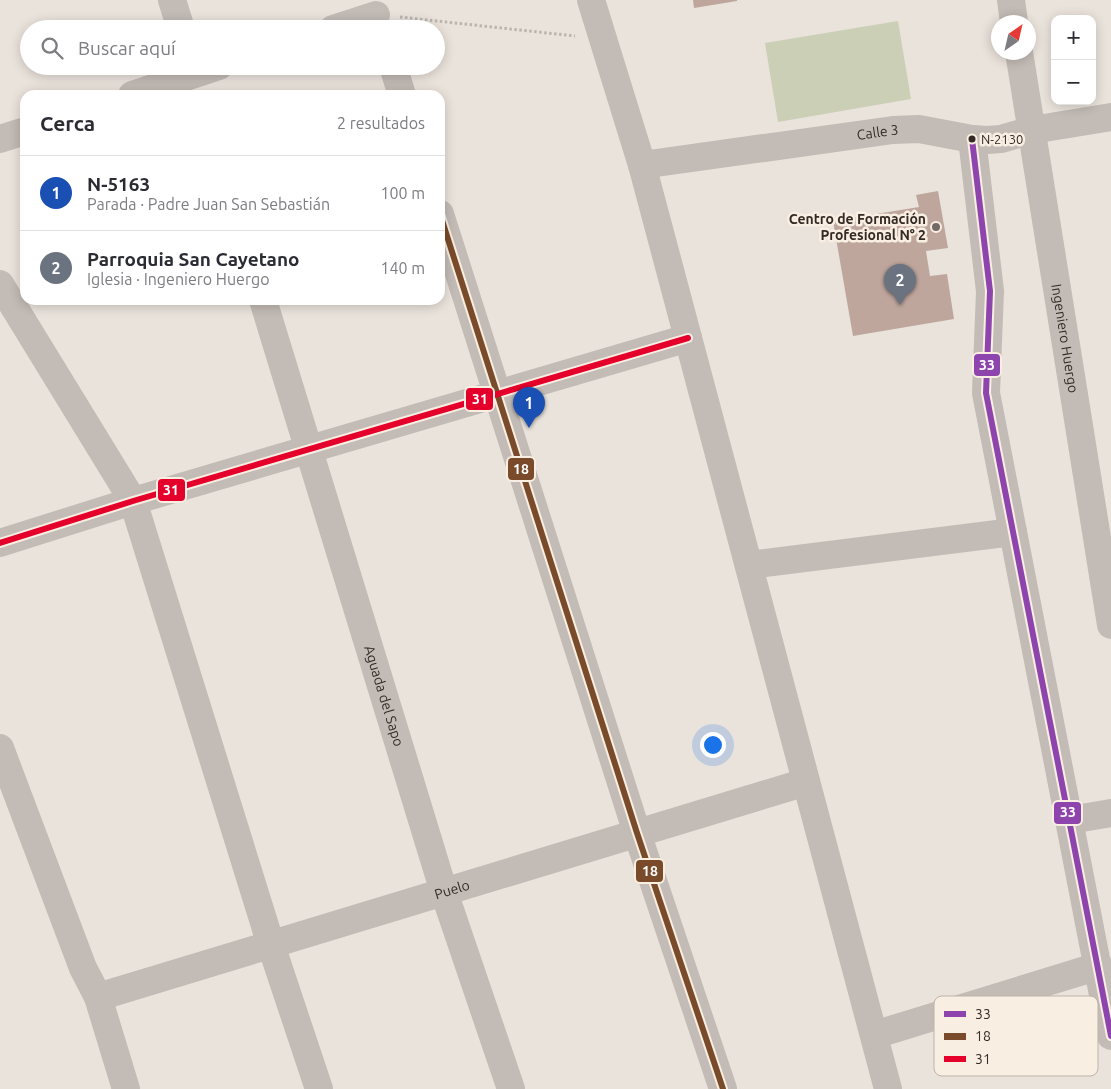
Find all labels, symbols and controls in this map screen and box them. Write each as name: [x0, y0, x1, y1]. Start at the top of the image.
north arrow: [991, 15, 1036, 60]
map controls: [1051, 15, 1096, 105]
button: +: [1051, 15, 1096, 60]
search box: [20, 20, 445, 75]
icon: search: [38, 34, 66, 62]
text: Buscar aquí: [78, 37, 176, 59]
button: −: [1051, 60, 1096, 105]
text: Cerca: [40, 111, 95, 135]
text: 2 resultados: [337, 114, 425, 132]
street label: Calle 3: [856, 122, 899, 143]
place label: N-2130: [981, 132, 1023, 146]
marker: N-2130: [967, 134, 977, 144]
text: N-5163: [87, 173, 150, 195]
text: 1: [51, 184, 61, 202]
text: 100 m: [380, 184, 425, 202]
text: Parada · Padre Juan San Sebastián: [87, 195, 330, 213]
place label: Centro de Formación Profesional N° 2: [789, 211, 926, 243]
marker: Centro de Formación Profesional N° 2: [930, 221, 942, 233]
text: Parroquia San Cayetano: [87, 248, 299, 270]
text: 2: [51, 259, 61, 277]
text: 140 m: [380, 259, 425, 277]
pin: 2: [884, 264, 916, 305]
text: Iglesia · Ingeniero Huergo: [87, 270, 270, 288]
street label: Ingeniero Huergo: [1048, 283, 1082, 394]
line badge: 33: [973, 353, 1001, 377]
text: 33: [979, 357, 995, 373]
line badge: 31: [465, 387, 494, 411]
pin: 1: [513, 387, 545, 428]
text: 31: [472, 391, 488, 407]
line badge: 18: [507, 457, 535, 481]
text: 18: [513, 461, 529, 477]
line badge: 31: [157, 478, 186, 502]
text: 31: [163, 482, 179, 498]
street label: Aguada del Sapo: [361, 643, 407, 748]
your location: [700, 732, 726, 758]
line badge: 33: [1053, 801, 1082, 825]
text: 33: [1060, 804, 1076, 820]
line badge: 18: [635, 859, 664, 883]
text: 18: [642, 863, 658, 879]
street label: Puelo: [432, 877, 472, 902]
legend: [934, 996, 1098, 1076]
text: 33: [975, 1006, 991, 1022]
text: 18: [975, 1028, 991, 1044]
text: 31: [975, 1051, 991, 1067]

